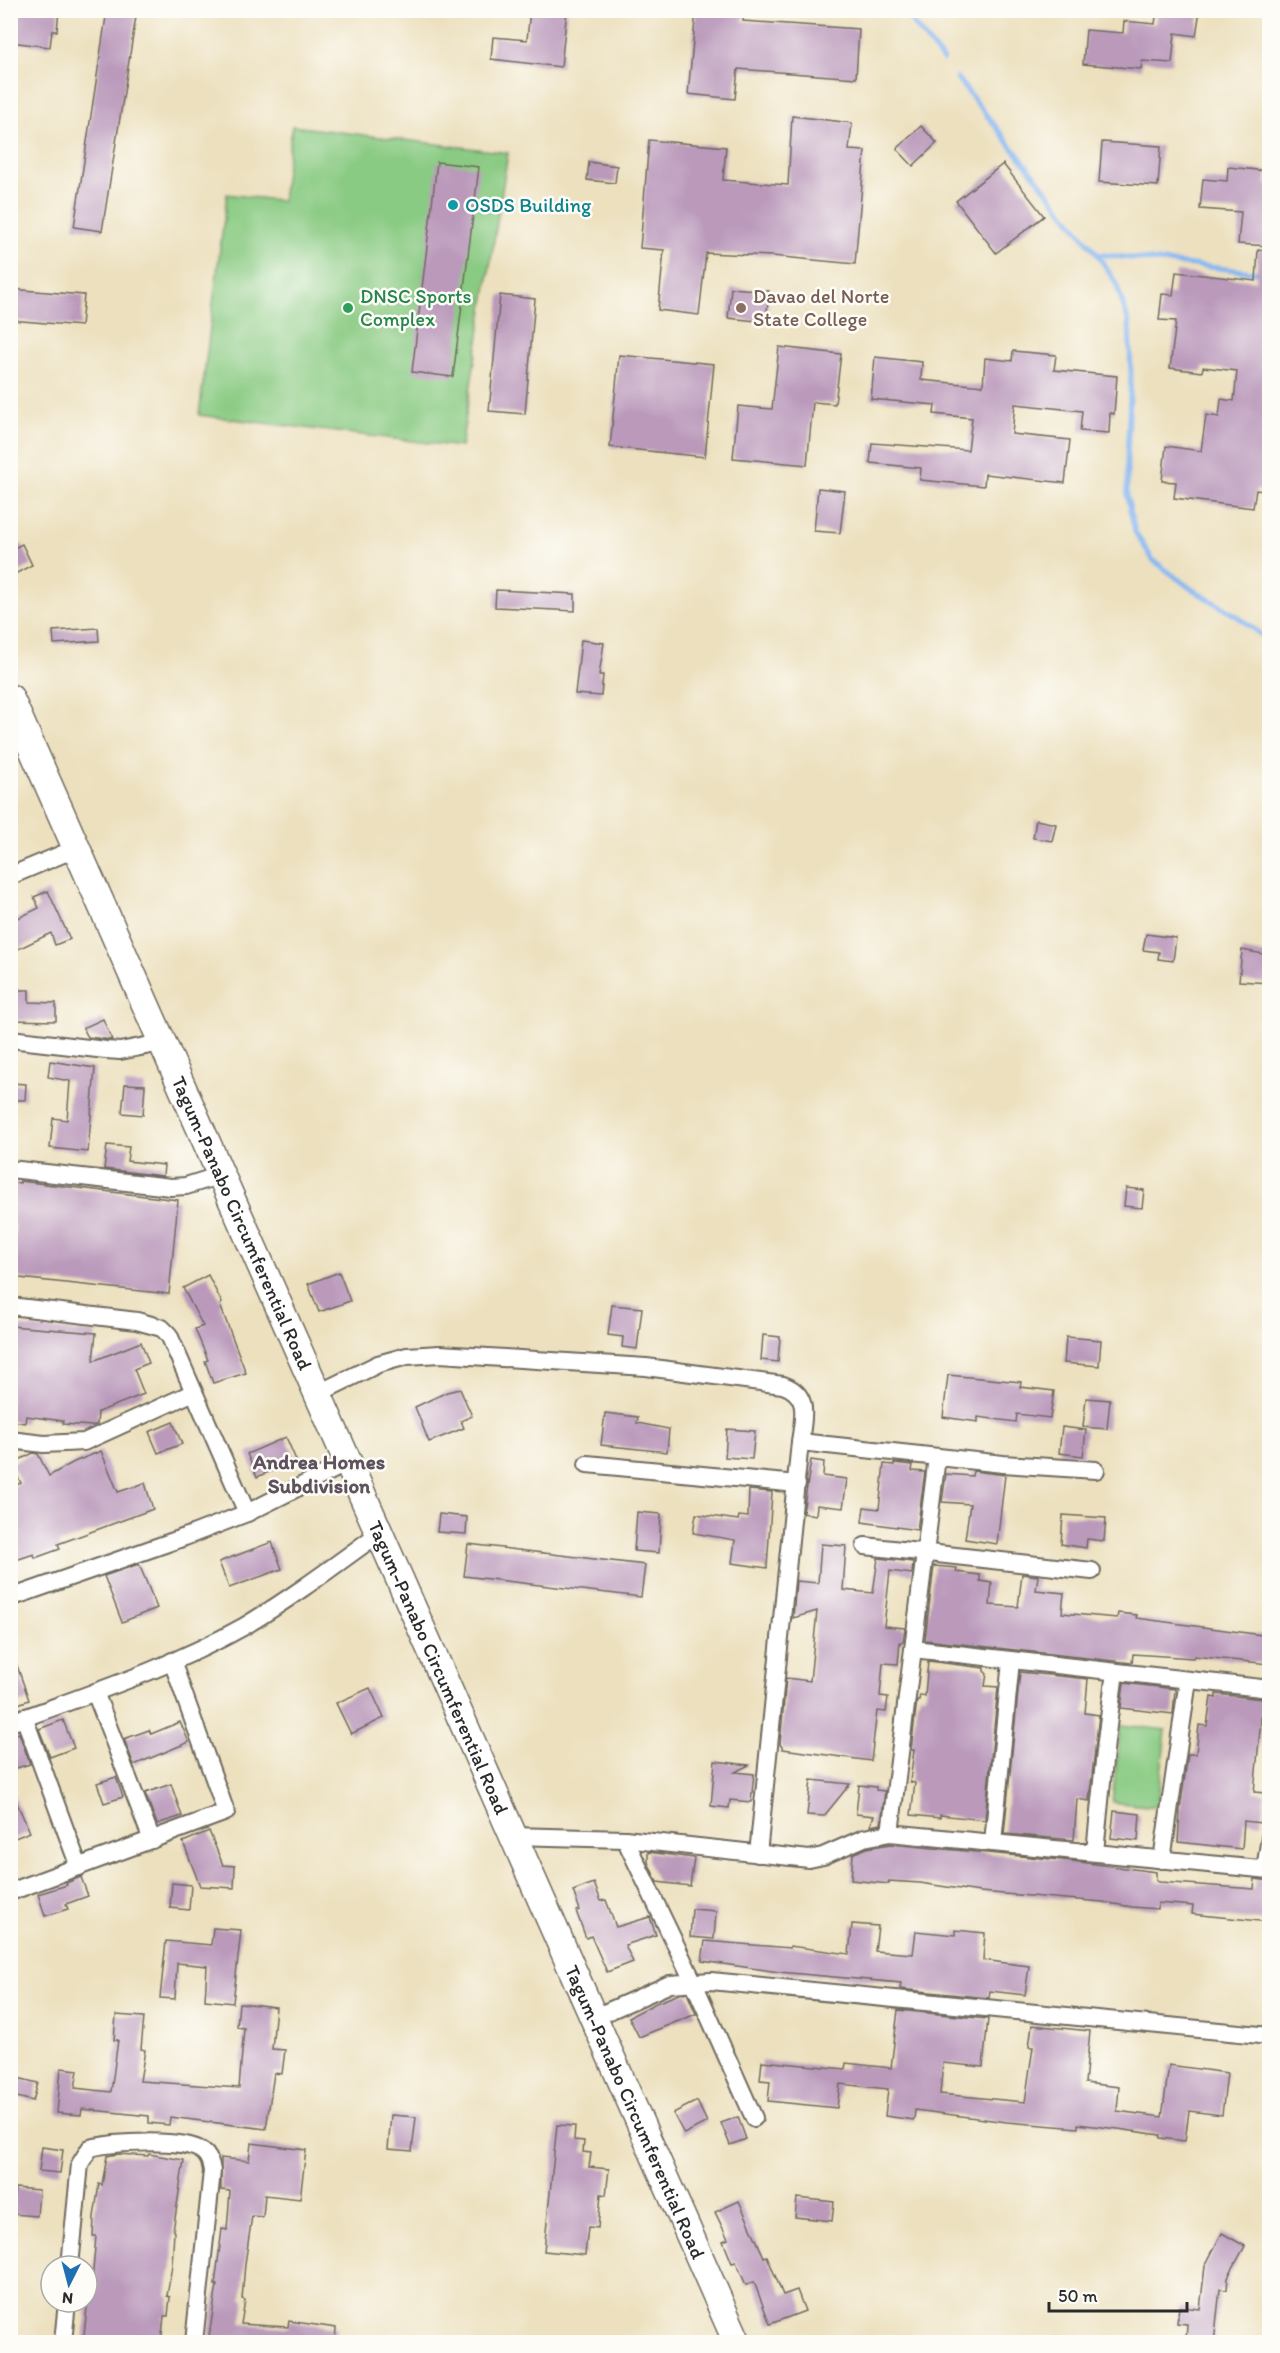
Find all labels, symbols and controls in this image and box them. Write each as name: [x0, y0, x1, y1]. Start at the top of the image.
place label: OSDS Building: [465, 193, 592, 217]
marker: OSDS Building: [446, 198, 460, 212]
place label: DNSC Sports Complex: [360, 284, 471, 331]
place label: Davao del Norte State College: [753, 284, 889, 331]
marker: DNSC Sports Complex: [341, 301, 355, 315]
marker: Davao del Norte State College: [734, 301, 748, 315]
street label: Tagum-Panabo Circumferential Road: [167, 1072, 318, 1374]
district label: Andrea Homes Subdivision: [252, 1449, 385, 1498]
street label: Tagum-Panabo Circumferential Road: [363, 1517, 514, 1818]
street label: Tagum-Panabo Circumferential Road: [560, 1961, 711, 2263]
north arrow: [39, 2254, 99, 2314]
scale bar: [1049, 2275, 1187, 2313]
text: 50 m: [1058, 2285, 1098, 2307]
text: N: [61, 2288, 74, 2308]

